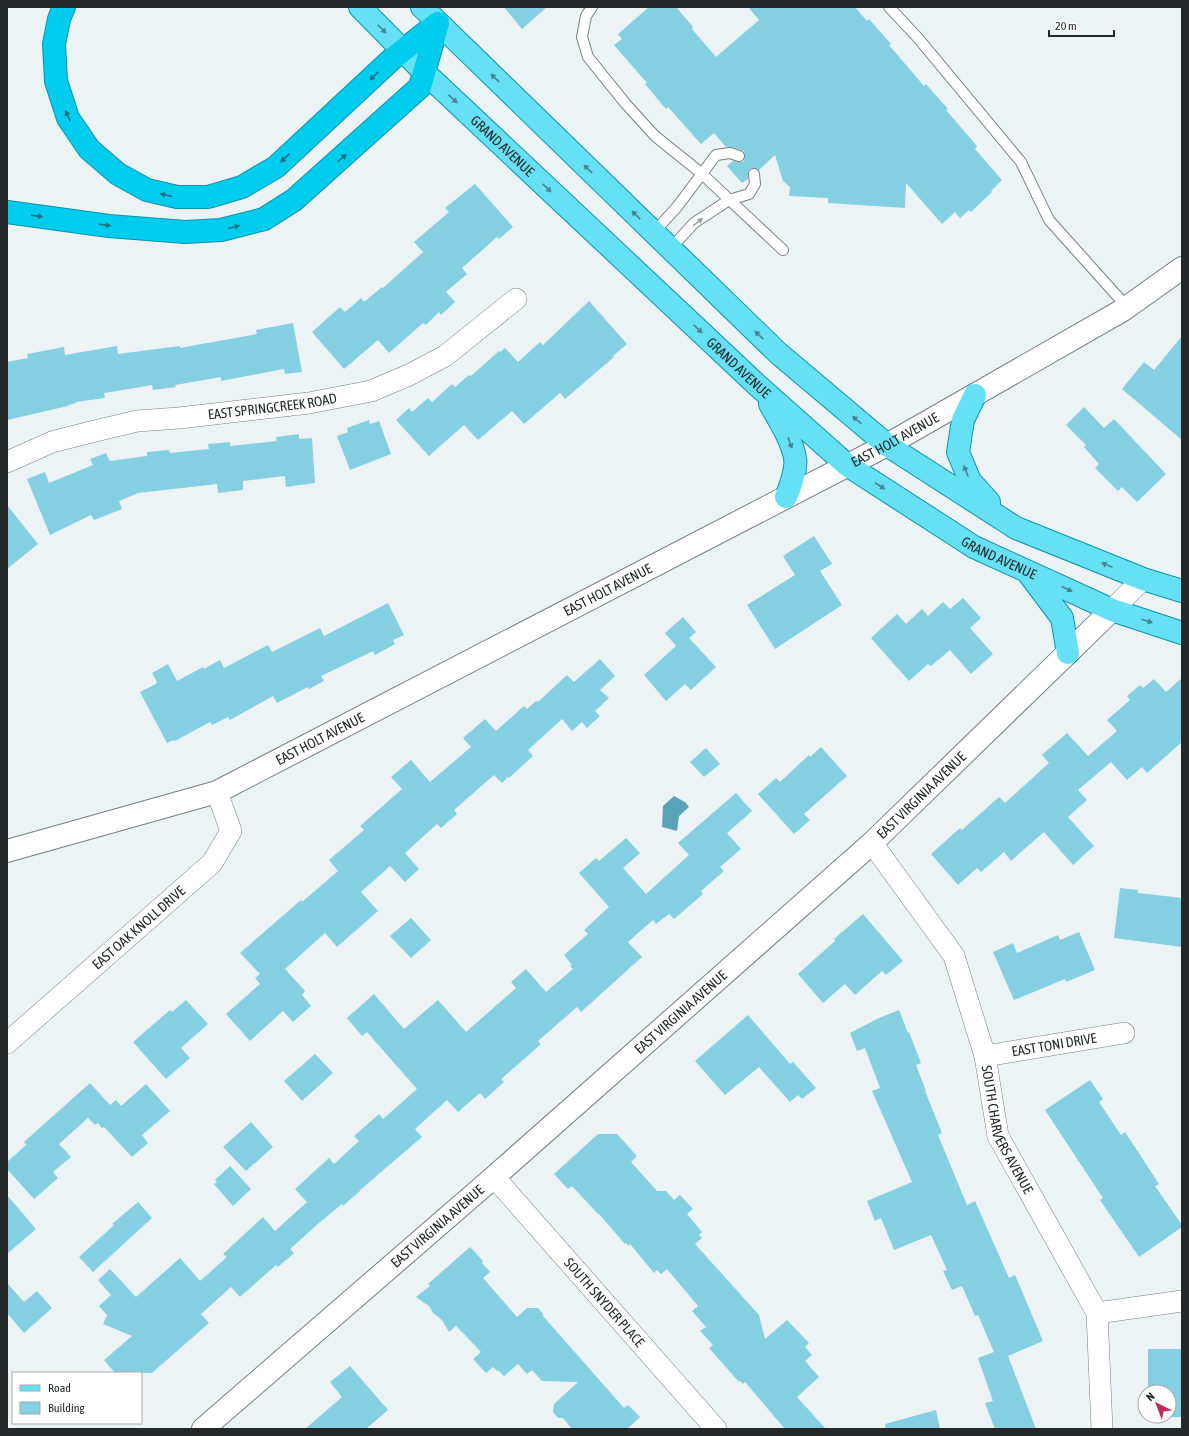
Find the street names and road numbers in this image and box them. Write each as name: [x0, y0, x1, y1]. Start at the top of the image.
street label: GRAND AVENUE: [467, 112, 538, 179]
street label: GRAND AVENUE: [704, 334, 774, 401]
street label: EAST SPRINGCREEK ROAD: [207, 390, 338, 423]
street label: EAST HOLT AVENUE: [848, 409, 941, 470]
street label: GRAND AVENUE: [958, 533, 1039, 582]
street label: EAST HOLT AVENUE: [561, 560, 655, 619]
street label: EAST HOLT AVENUE: [273, 709, 367, 768]
street label: EAST VIRGINIA AVENUE: [873, 748, 969, 842]
street label: EAST OAK KNOLL DRIVE: [89, 883, 188, 972]
street label: EAST VIRGINIA AVENUE: [631, 967, 730, 1057]
street label: EAST TONI DRIVE: [1010, 1030, 1098, 1059]
street label: SOUTH CHARVERS AVENUE: [979, 1064, 1037, 1197]
street label: EAST VIRGINIA AVENUE: [388, 1181, 487, 1271]
street label: SOUTH SNYDER PLACE: [561, 1255, 648, 1350]

